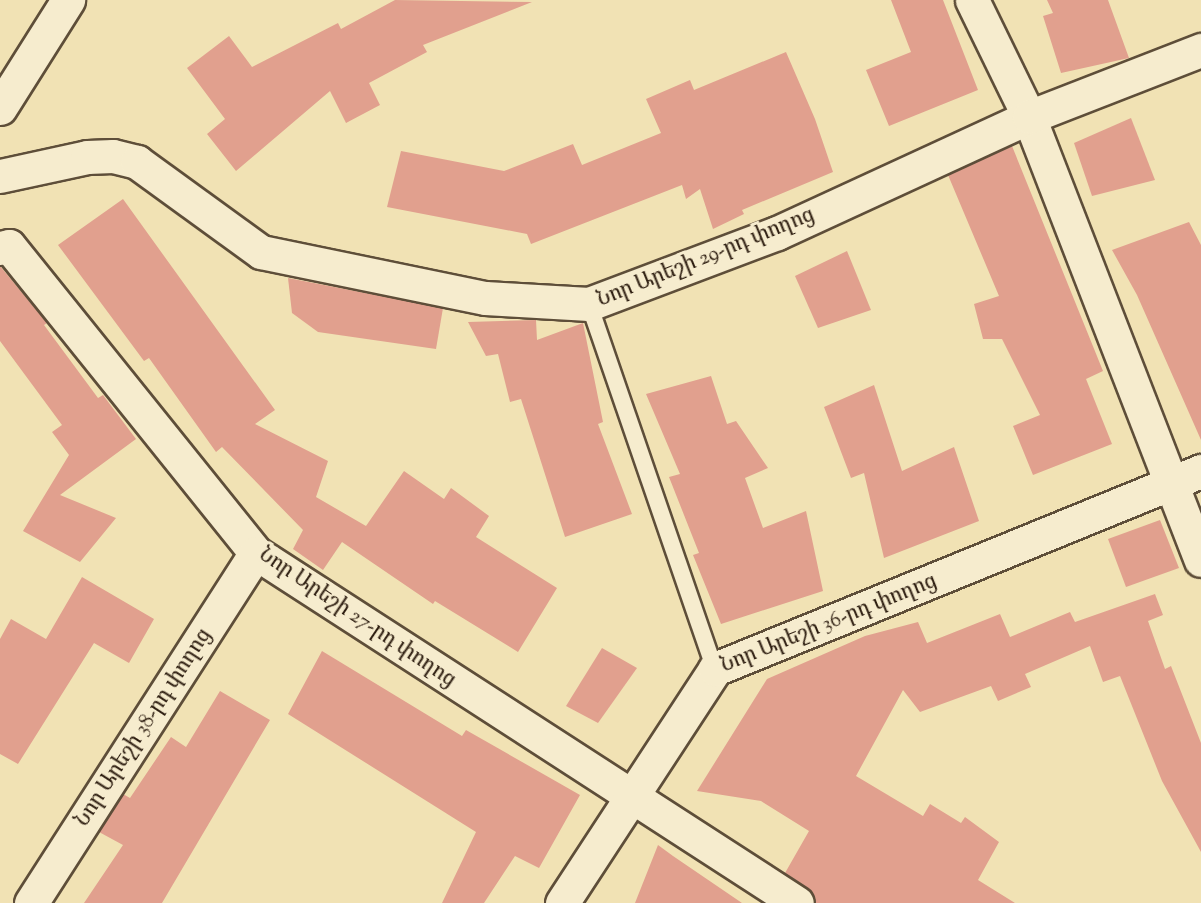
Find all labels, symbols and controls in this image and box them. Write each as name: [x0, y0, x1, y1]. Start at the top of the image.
street label: Նոր Արեշի 29-րդ փողոց: [594, 203, 818, 313]
street label: Նոր Արեշի 27-րդ փողոց: [254, 543, 460, 693]
street label: Նոր Արեշի 36-րդ փողոց: [717, 569, 941, 679]
street label: Նոր Արեշի 38-րդ փողոց: [70, 624, 218, 832]

